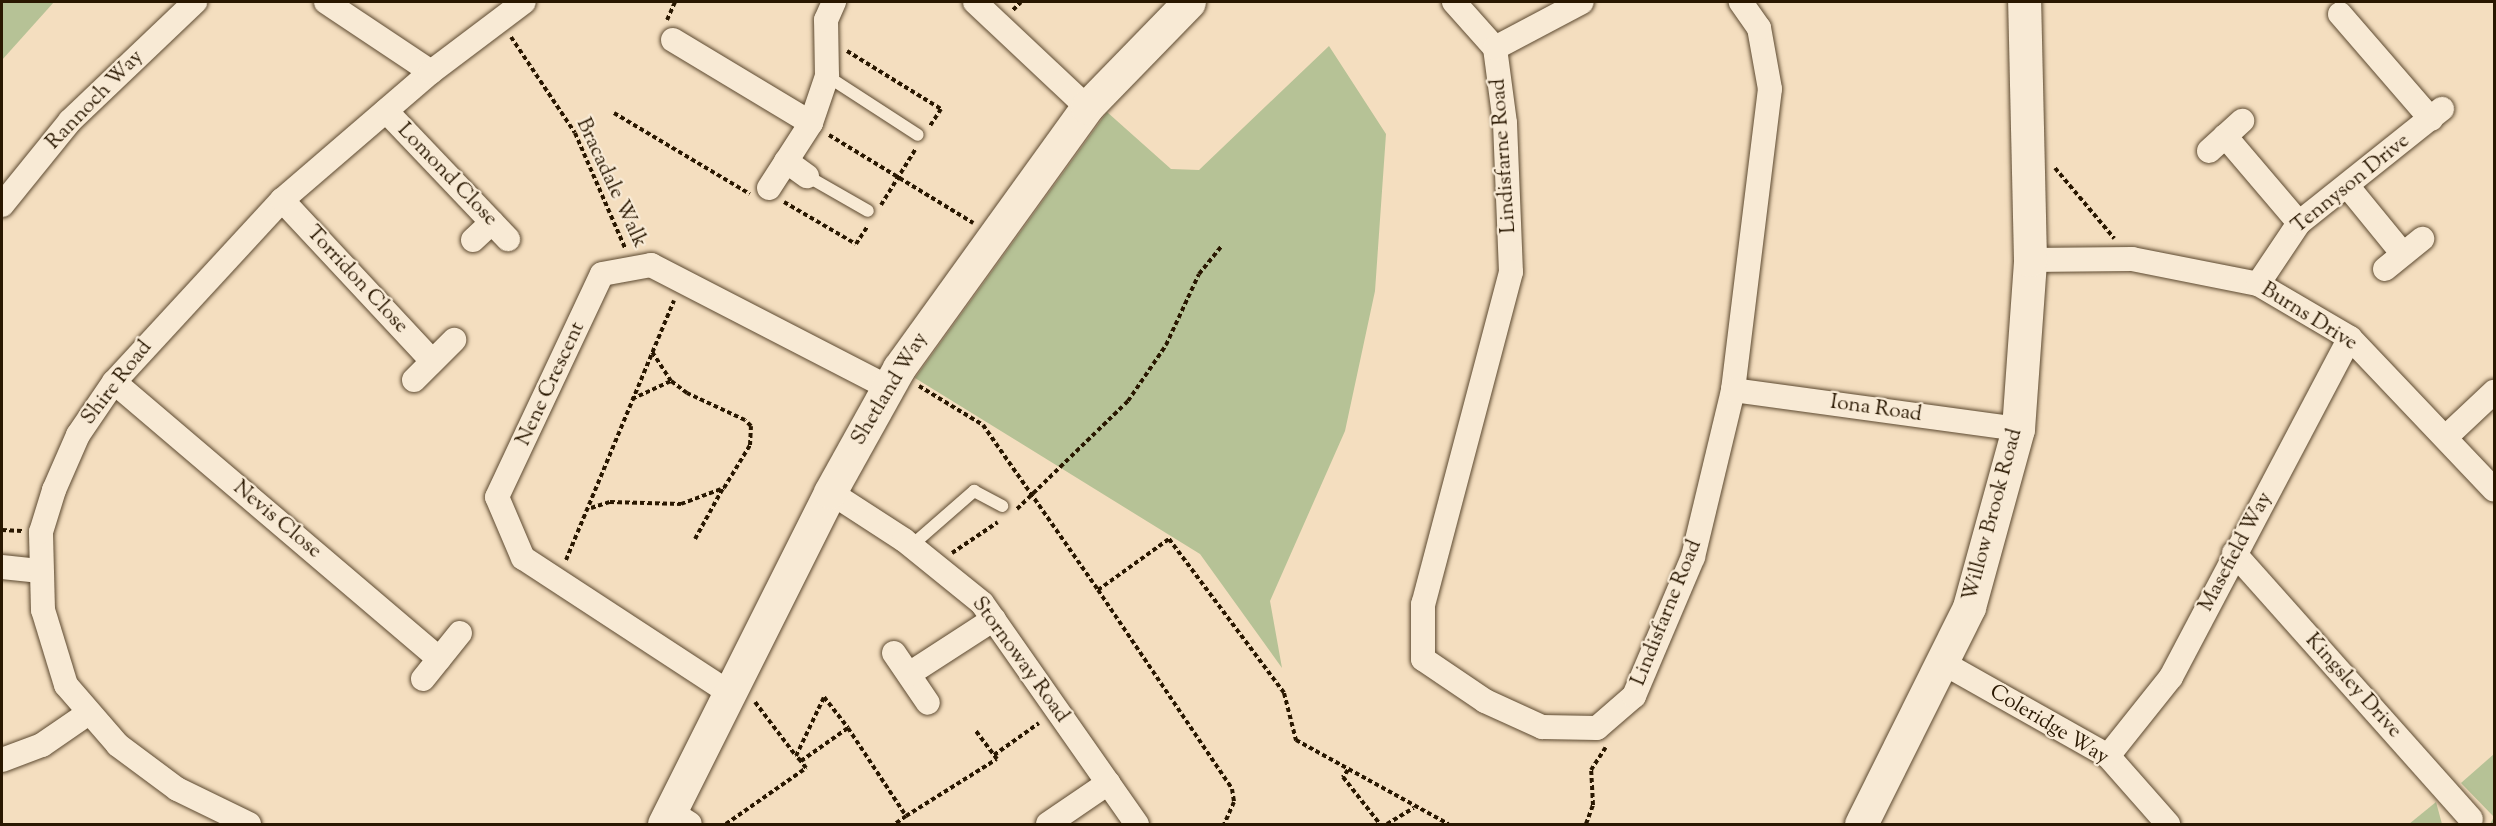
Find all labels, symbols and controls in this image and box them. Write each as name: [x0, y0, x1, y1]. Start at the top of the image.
street label: Rannoch Way: [41, 45, 149, 155]
street label: Lindisfarne Road: [1486, 78, 1522, 234]
street label: Bracadale Walk: [570, 114, 652, 252]
street label: Lomond Close: [392, 118, 502, 232]
street label: Tennyson Drive: [2287, 129, 2415, 239]
street label: Torridon Close: [301, 221, 413, 339]
street label: Burns Drive: [2256, 277, 2362, 357]
street label: Nene Crescent: [511, 318, 591, 450]
street label: Shetland Way: [846, 328, 934, 450]
street label: Shire Road: [76, 336, 158, 430]
street label: Iona Road: [1829, 390, 1923, 428]
street label: Willow Brook Road: [1958, 426, 2028, 604]
street label: Nevis Close: [228, 476, 326, 564]
street label: Masefield Way: [2194, 488, 2278, 616]
street label: Lindisfarne Road: [1626, 536, 1708, 690]
street label: Stornoway Road: [966, 592, 1074, 728]
street label: Kingsley Drive: [2299, 628, 2407, 744]
street label: Coleridge Way: [1985, 679, 2113, 771]

